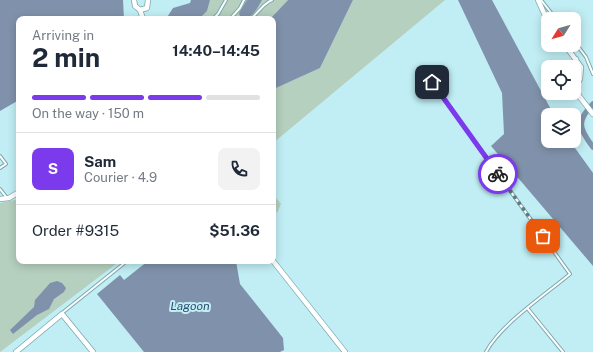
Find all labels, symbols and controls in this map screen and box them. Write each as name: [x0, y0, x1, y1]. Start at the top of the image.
north arrow: [541, 12, 581, 52]
map controls: [541, 12, 581, 148]
text: Arriving in: [32, 28, 94, 43]
text: 2 min: [32, 42, 100, 73]
text: 14:40–14:45: [172, 42, 260, 59]
button: locate: [541, 60, 581, 100]
pin: [415, 65, 449, 99]
icon: home: [421, 71, 443, 93]
text: On the way · 150 m: [32, 106, 144, 121]
button: layers: [541, 108, 581, 148]
button: phone: [218, 148, 260, 190]
text: Sam: [84, 153, 116, 170]
courier: [478, 154, 518, 194]
text: S: [48, 160, 58, 177]
icon: bike: [487, 163, 509, 185]
text: Courier · 4.9: [84, 170, 157, 185]
pin: [526, 219, 560, 253]
text: Order #9315: [32, 222, 119, 239]
text: $51.36: [209, 222, 260, 239]
icon: bag: [532, 225, 554, 247]
water label: Lagoon: [170, 299, 210, 313]

